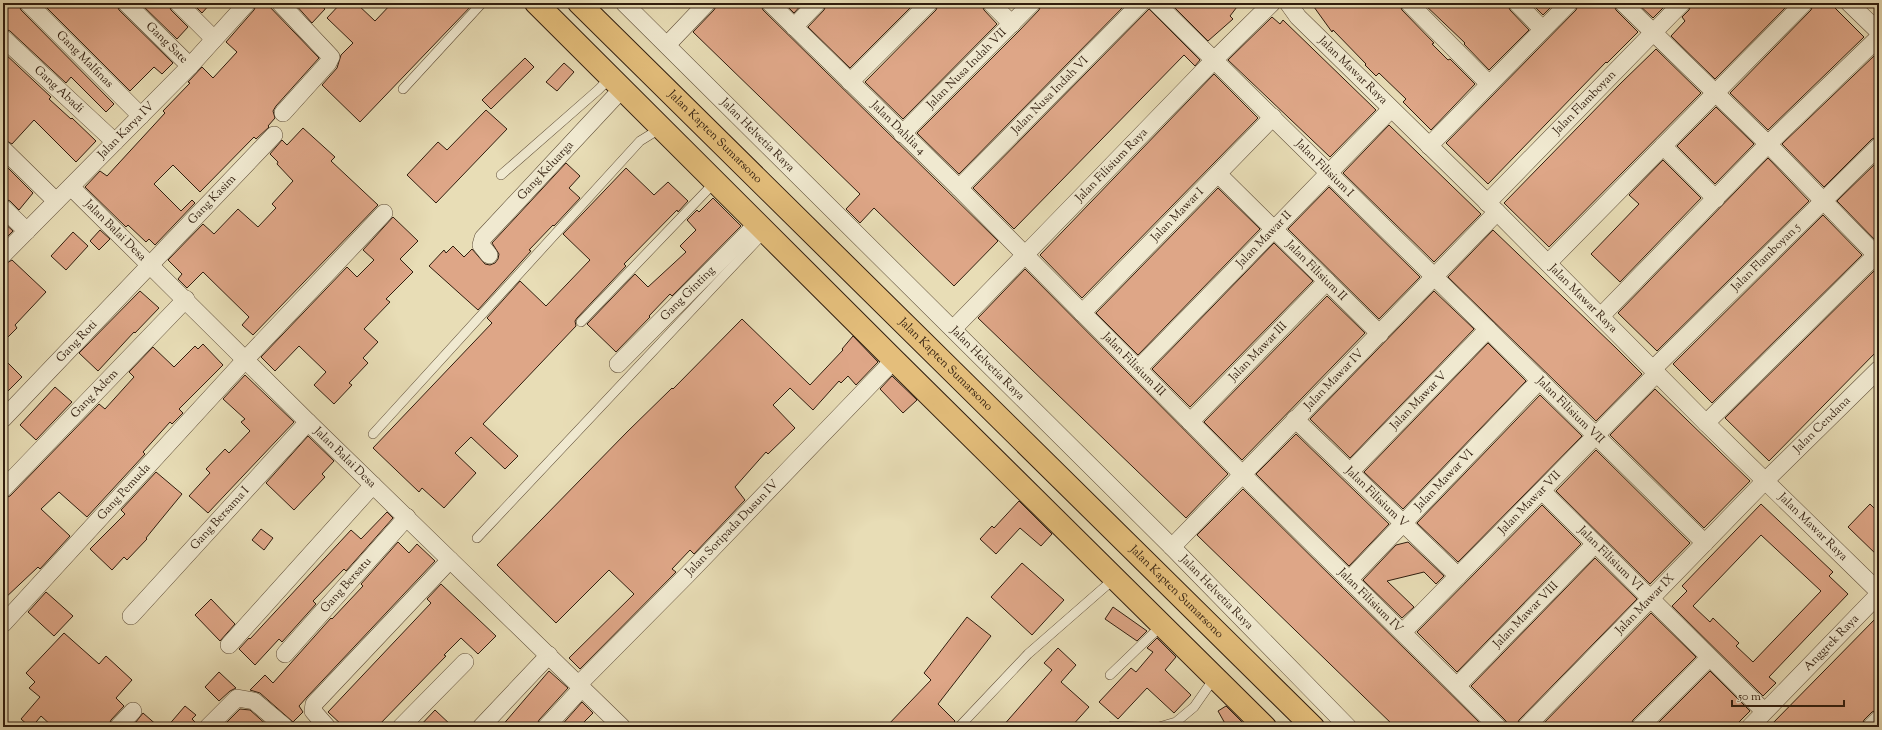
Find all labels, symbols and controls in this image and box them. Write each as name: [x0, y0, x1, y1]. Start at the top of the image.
street label: Gang Sate: [141, 18, 192, 68]
street label: Jalan Nusa Indah VII: [922, 24, 1011, 114]
street label: Gang Malfinas: [52, 27, 118, 93]
street label: Jalan Mawar Raya: [1313, 32, 1392, 109]
street label: Jalan Nusa Indah VI: [1007, 52, 1093, 139]
street label: Gang Abadi: [30, 62, 88, 118]
street label: Jalan Flamboyan: [1548, 66, 1621, 140]
street label: Jalan Kapten Sumarsono: [663, 86, 767, 188]
street label: Jalan Helvetia Raya: [715, 94, 799, 177]
street label: Jalan Dahlia 4: [866, 96, 929, 159]
street label: Jalan Karya IV: [93, 98, 159, 164]
street label: Jalan Filisium Raya: [1071, 124, 1152, 207]
street label: Jalan Filisium I: [1290, 135, 1358, 201]
street label: Gang Keluarga: [513, 137, 578, 205]
street label: Gang Kasim: [184, 171, 241, 229]
street label: Jalan Mawar I: [1146, 184, 1208, 247]
street label: Jalan Balai Desa: [79, 195, 150, 266]
street label: Jalan Mawar II: [1232, 207, 1296, 273]
street label: Jalan Flamboyan 5: [1727, 219, 1805, 296]
street label: Jalan Filisium II: [1281, 236, 1351, 305]
street label: Jalan Mawar Raya: [1544, 259, 1622, 338]
street label: Gang Ginting: [656, 262, 719, 325]
street label: Jalan Kapten Sumarsono: [894, 313, 997, 416]
street label: Gang Roti: [52, 316, 102, 367]
street label: Jalan Mawar III: [1224, 318, 1292, 386]
street label: Jalan Helvetia Raya: [945, 322, 1029, 405]
street label: Jalan Filisium III: [1097, 328, 1170, 401]
street label: Jalan Mawar IV: [1300, 345, 1368, 415]
street label: Gang Adem: [67, 365, 123, 423]
street label: Jalan Mawar V: [1385, 367, 1452, 435]
street label: Jalan Filisium VII: [1531, 372, 1608, 448]
street label: Jalan Cendana: [1789, 392, 1855, 458]
street label: Jalan Balai Desa: [309, 422, 380, 493]
street label: Jalan Mawar VI: [1410, 445, 1478, 516]
street label: Gang Pemuda: [93, 459, 155, 525]
street label: Jalan Filisium V: [1340, 462, 1412, 532]
street label: Jalan Mawar VII: [1494, 467, 1565, 539]
street label: Jalan Soripada Dusun IV: [681, 476, 783, 581]
street label: Gang Bersama I: [186, 483, 254, 554]
street label: Jalan Mawar Raya: [1773, 488, 1852, 566]
street label: Jalan Filisium VI: [1573, 521, 1647, 595]
street label: Jalan Kapten Sumarsono: [1124, 541, 1228, 643]
street label: Jalan Helvetia Raya: [1175, 550, 1258, 634]
street label: Gang Bersatu: [316, 553, 376, 617]
street label: Jalan Filisium IV: [1333, 564, 1407, 637]
street label: Jalan Mawar IX: [1611, 570, 1679, 639]
street label: Jalan Mawar VIII: [1489, 578, 1563, 653]
street label: Anggrek Raya: [1800, 610, 1864, 676]
scale bar: [1732, 682, 1844, 708]
text: 50 m: [1737, 688, 1761, 706]

